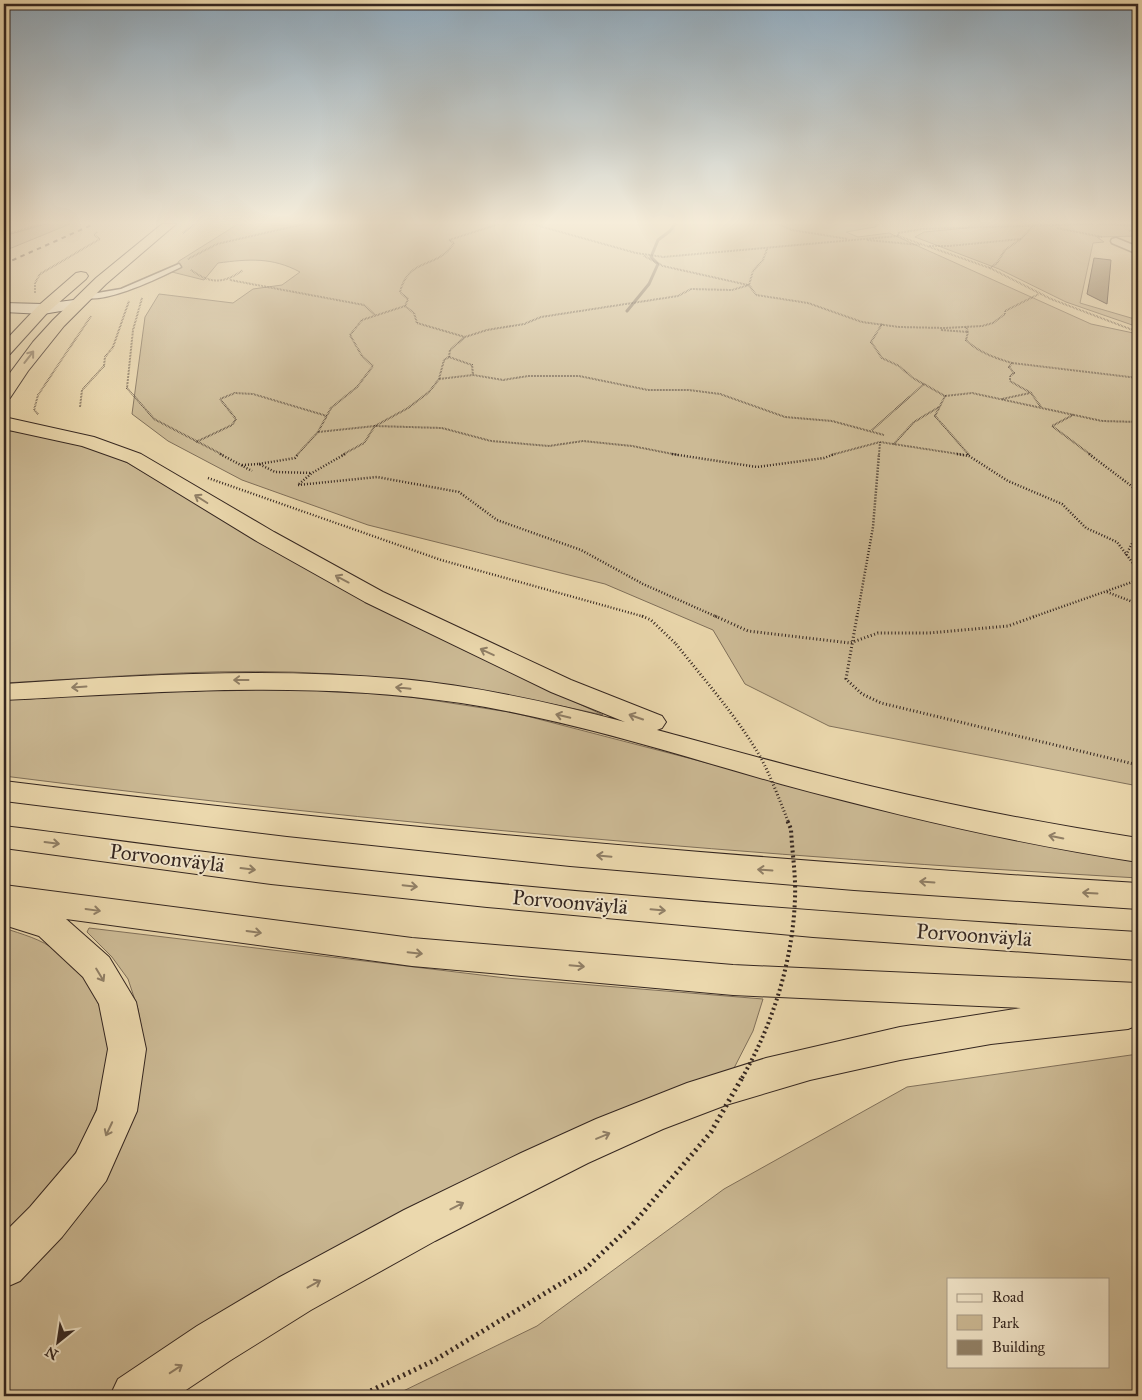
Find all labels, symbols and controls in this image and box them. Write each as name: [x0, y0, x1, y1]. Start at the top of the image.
one-way arrow: [24, 351, 35, 364]
one-way arrow: [194, 493, 208, 503]
one-way arrow: [334, 574, 349, 584]
one-way arrow: [480, 647, 495, 656]
one-way arrow: [233, 675, 250, 685]
one-way arrow: [71, 682, 87, 691]
one-way arrow: [395, 683, 411, 693]
one-way arrow: [556, 711, 572, 720]
one-way arrow: [629, 712, 644, 721]
one-way arrow: [1048, 832, 1064, 841]
one-way arrow: [44, 838, 60, 848]
street label: Porvoonväylä: [108, 838, 226, 878]
one-way arrow: [596, 851, 612, 861]
one-way arrow: [240, 864, 256, 874]
one-way arrow: [758, 865, 774, 875]
one-way arrow: [920, 877, 936, 886]
one-way arrow: [401, 881, 417, 891]
street label: Porvoonväylä: [511, 884, 629, 920]
one-way arrow: [1082, 889, 1098, 898]
one-way arrow: [650, 905, 666, 915]
one-way arrow: [84, 906, 100, 916]
street label: Porvoonväylä: [915, 918, 1033, 952]
one-way arrow: [245, 927, 261, 937]
one-way arrow: [407, 948, 423, 957]
one-way arrow: [569, 962, 585, 971]
one-way arrow: [96, 967, 106, 981]
one-way arrow: [104, 1121, 113, 1136]
one-way arrow: [595, 1130, 610, 1140]
one-way arrow: [449, 1201, 464, 1211]
legend: [947, 1278, 1110, 1368]
one-way arrow: [306, 1279, 321, 1288]
text: Road: [992, 1288, 1024, 1306]
text: Park: [992, 1314, 1019, 1332]
north arrow: [32, 1318, 82, 1368]
text: Building: [992, 1338, 1046, 1356]
text: N: [42, 1342, 61, 1363]
one-way arrow: [168, 1364, 182, 1374]

